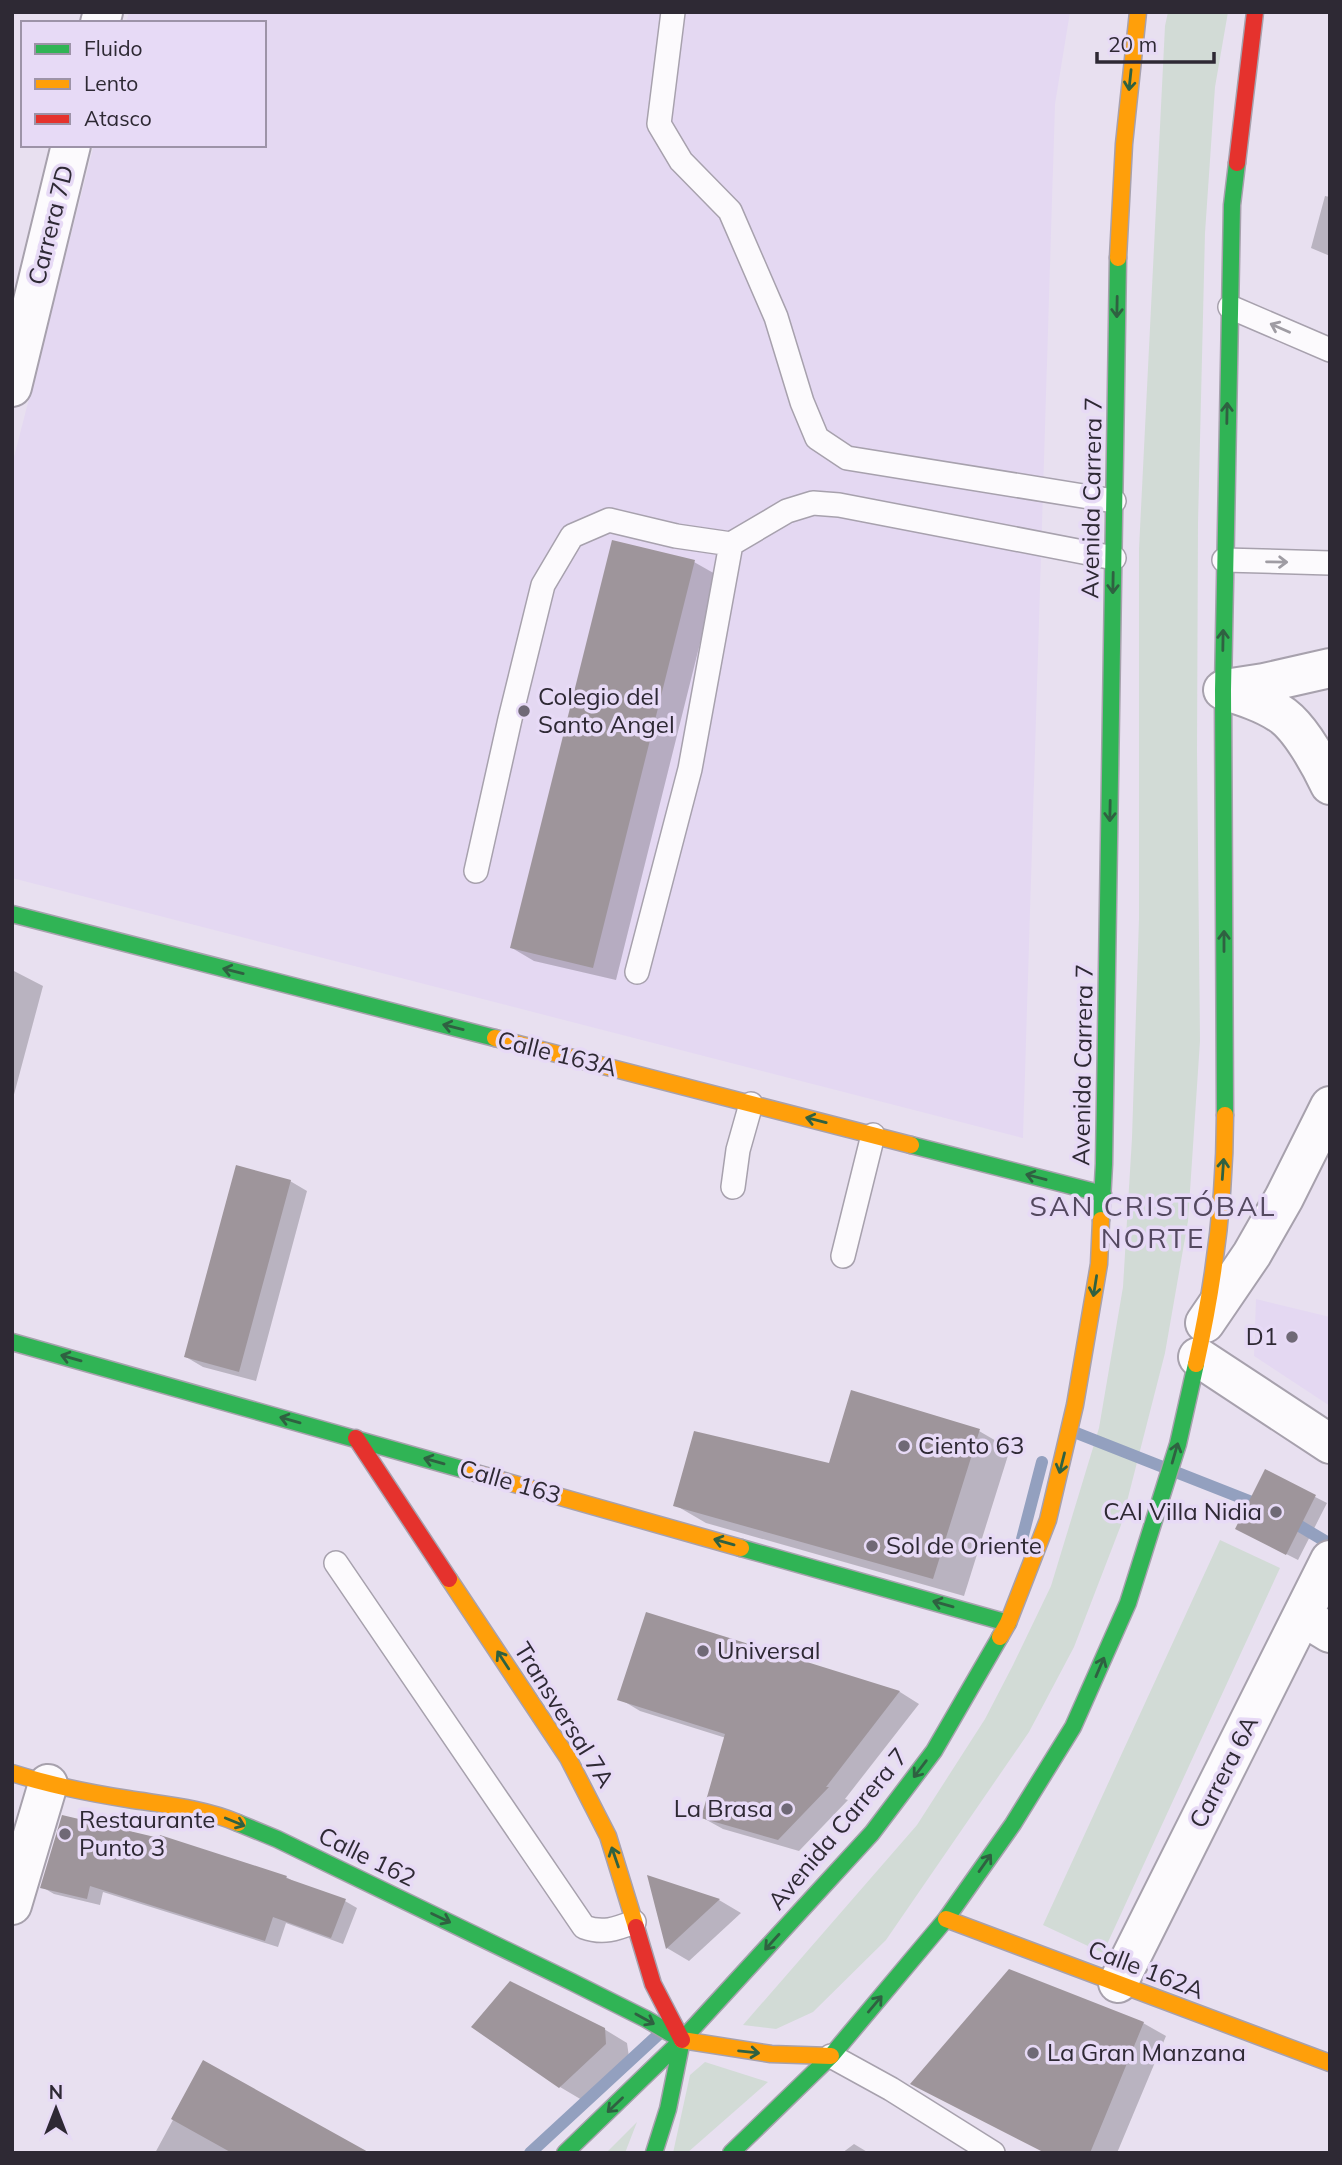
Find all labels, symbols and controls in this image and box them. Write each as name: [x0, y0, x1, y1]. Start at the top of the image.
legend: [21, 21, 266, 147]
scale bar: [1097, 21, 1214, 65]
text: 20 m: [1108, 31, 1157, 57]
text: Fluido: [84, 35, 143, 61]
one-way arrow: [1123, 68, 1136, 91]
text: Lento: [84, 70, 138, 96]
text: Atasco: [84, 105, 152, 131]
street label: Carrera 7D: [21, 162, 79, 288]
one-way arrow: [1111, 295, 1124, 318]
one-way arrow: [1270, 321, 1291, 334]
street label: Avenida Carrera 7: [1074, 397, 1108, 599]
one-way arrow: [1221, 401, 1234, 424]
one-way arrow: [1265, 555, 1288, 569]
one-way arrow: [1106, 572, 1120, 595]
one-way arrow: [1216, 629, 1230, 652]
place label: Colegio del Santo Angel: [538, 681, 675, 739]
marker: Colegio del Santo Angel: [516, 703, 532, 719]
one-way arrow: [1103, 799, 1117, 822]
one-way arrow: [1217, 930, 1231, 953]
one-way arrow: [222, 964, 245, 977]
street label: Avenida Carrera 7: [1065, 964, 1099, 1166]
one-way arrow: [442, 1020, 465, 1033]
street label: Calle 163A: [494, 1024, 620, 1082]
one-way arrow: [805, 1113, 828, 1126]
one-way arrow: [1216, 1157, 1229, 1180]
one-way arrow: [1026, 1170, 1048, 1183]
district label: SAN CRISTÓBAL NORTE: [1030, 1188, 1276, 1255]
one-way arrow: [1088, 1274, 1101, 1297]
place label: D1: [1246, 1321, 1278, 1351]
marker: D1: [1284, 1329, 1300, 1345]
one-way arrow: [60, 1351, 82, 1364]
one-way arrow: [279, 1413, 302, 1426]
place label: Ciento 63: [918, 1430, 1024, 1460]
marker: Ciento 63: [896, 1438, 912, 1454]
one-way arrow: [1169, 1442, 1182, 1464]
one-way arrow: [1055, 1451, 1068, 1473]
street label: Calle 163: [456, 1452, 565, 1510]
one-way arrow: [423, 1453, 445, 1466]
place label: CAI Villa Nidia: [1103, 1496, 1262, 1526]
marker: CAI Villa Nidia: [1268, 1504, 1284, 1520]
place label: Sol de Oriente: [886, 1530, 1042, 1560]
one-way arrow: [713, 1535, 735, 1548]
marker: Sol de Oriente: [864, 1538, 880, 1554]
one-way arrow: [932, 1597, 954, 1610]
place label: Universal: [717, 1635, 821, 1665]
street label: Transversal 7A: [508, 1636, 622, 1793]
marker: Universal: [695, 1643, 711, 1659]
one-way arrow: [495, 1650, 509, 1670]
one-way arrow: [1095, 1657, 1108, 1679]
street label: Carrera 6A: [1182, 1710, 1264, 1833]
street label: Avenida Carrera 7: [761, 1741, 914, 1915]
one-way arrow: [913, 1759, 927, 1778]
place label: La Brasa: [674, 1793, 773, 1823]
marker: La Brasa: [779, 1801, 795, 1817]
place label: Restaurante Punto 3: [79, 1804, 215, 1862]
one-way arrow: [223, 1816, 245, 1829]
street label: Calle 162: [314, 1820, 421, 1892]
marker: Restaurante Punto 3: [57, 1826, 73, 1842]
one-way arrow: [608, 1846, 620, 1868]
one-way arrow: [978, 1854, 992, 1873]
one-way arrow: [430, 1912, 451, 1926]
one-way arrow: [764, 1933, 780, 1951]
street label: Calle 162A: [1084, 1933, 1209, 2005]
one-way arrow: [867, 1995, 883, 2013]
one-way arrow: [634, 2012, 654, 2026]
place label: La Gran Manzana: [1047, 2037, 1246, 2067]
one-way arrow: [738, 2045, 760, 2058]
marker: La Gran Manzana: [1025, 2045, 1041, 2061]
north arrow: [21, 2074, 91, 2144]
text: N: [49, 2080, 63, 2104]
one-way arrow: [607, 2096, 624, 2113]

